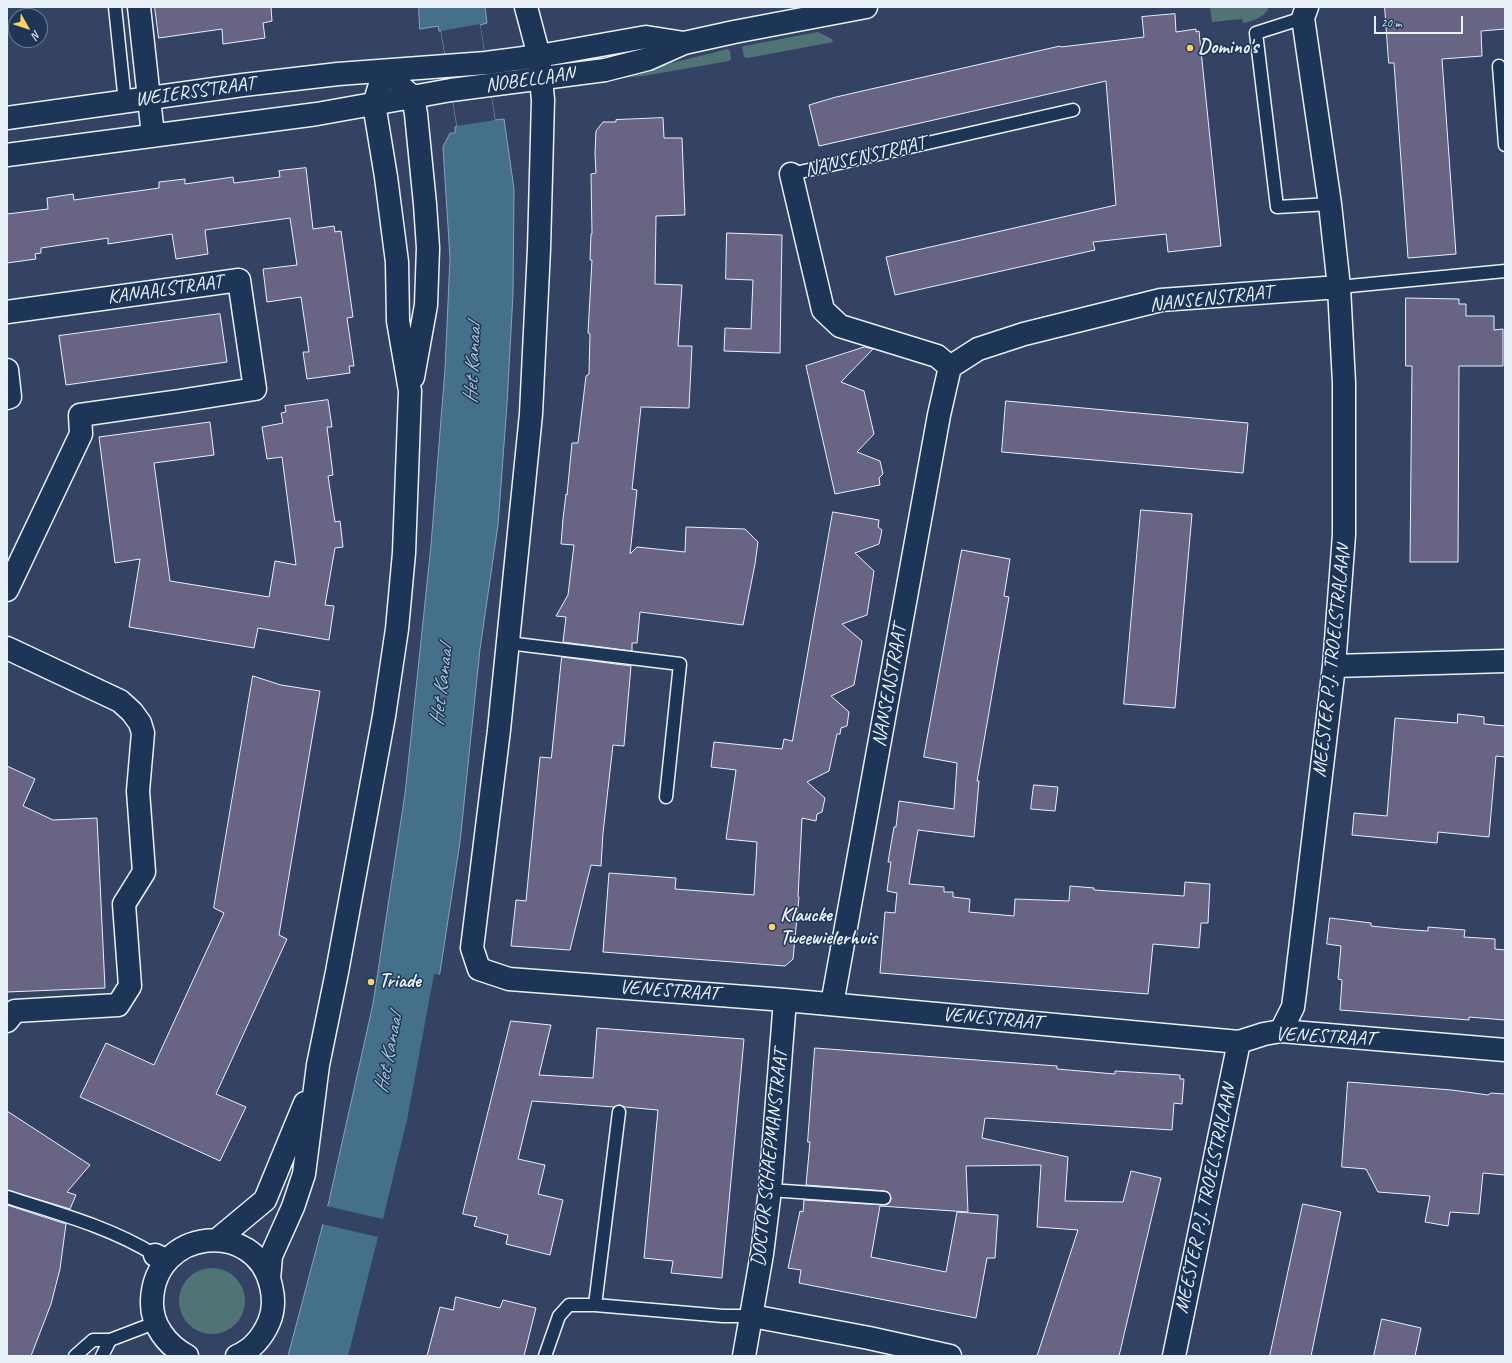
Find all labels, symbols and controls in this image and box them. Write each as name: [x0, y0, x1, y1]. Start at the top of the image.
north arrow: [8, 8, 48, 48]
scale bar: [1376, 8, 1465, 34]
text: 20 m: [1381, 15, 1401, 31]
text: N: [29, 28, 44, 42]
place label: Domino's: [1198, 36, 1258, 60]
marker: Domino's: [1185, 43, 1195, 53]
street label: NOBELLAAN: [484, 62, 576, 98]
street label: WEIERSSTRAAT: [134, 72, 256, 112]
street label: NANSENSTRAAT: [802, 131, 928, 183]
street label: KANAALSTRAAT: [106, 270, 224, 310]
street label: NANSENSTRAAT: [1149, 281, 1273, 317]
water label: Het Kanaal: [458, 324, 488, 404]
street label: MEESTER P.J. TROELSTRALAAN: [1308, 544, 1356, 778]
street label: NANSENSTRAAT: [867, 623, 913, 749]
water label: Het Kanaal: [425, 645, 459, 727]
place label: Klaucke Tweewielerhuis: [780, 904, 877, 951]
marker: Klaucke Tweewielerhuis: [767, 922, 777, 932]
place label: Triade: [379, 970, 421, 994]
street label: VENESTRAAT: [619, 976, 719, 1006]
marker: Triade: [366, 977, 376, 987]
street label: VENESTRAAT: [941, 1003, 1043, 1035]
water label: Het Kanaal: [369, 1013, 409, 1095]
street label: VENESTRAAT: [1275, 1022, 1375, 1052]
street label: DOCTOR SCHAEPMANSTRAAT: [747, 1048, 793, 1268]
street label: MEESTER P.J. TROELSTRALAAN: [1170, 1082, 1242, 1316]

